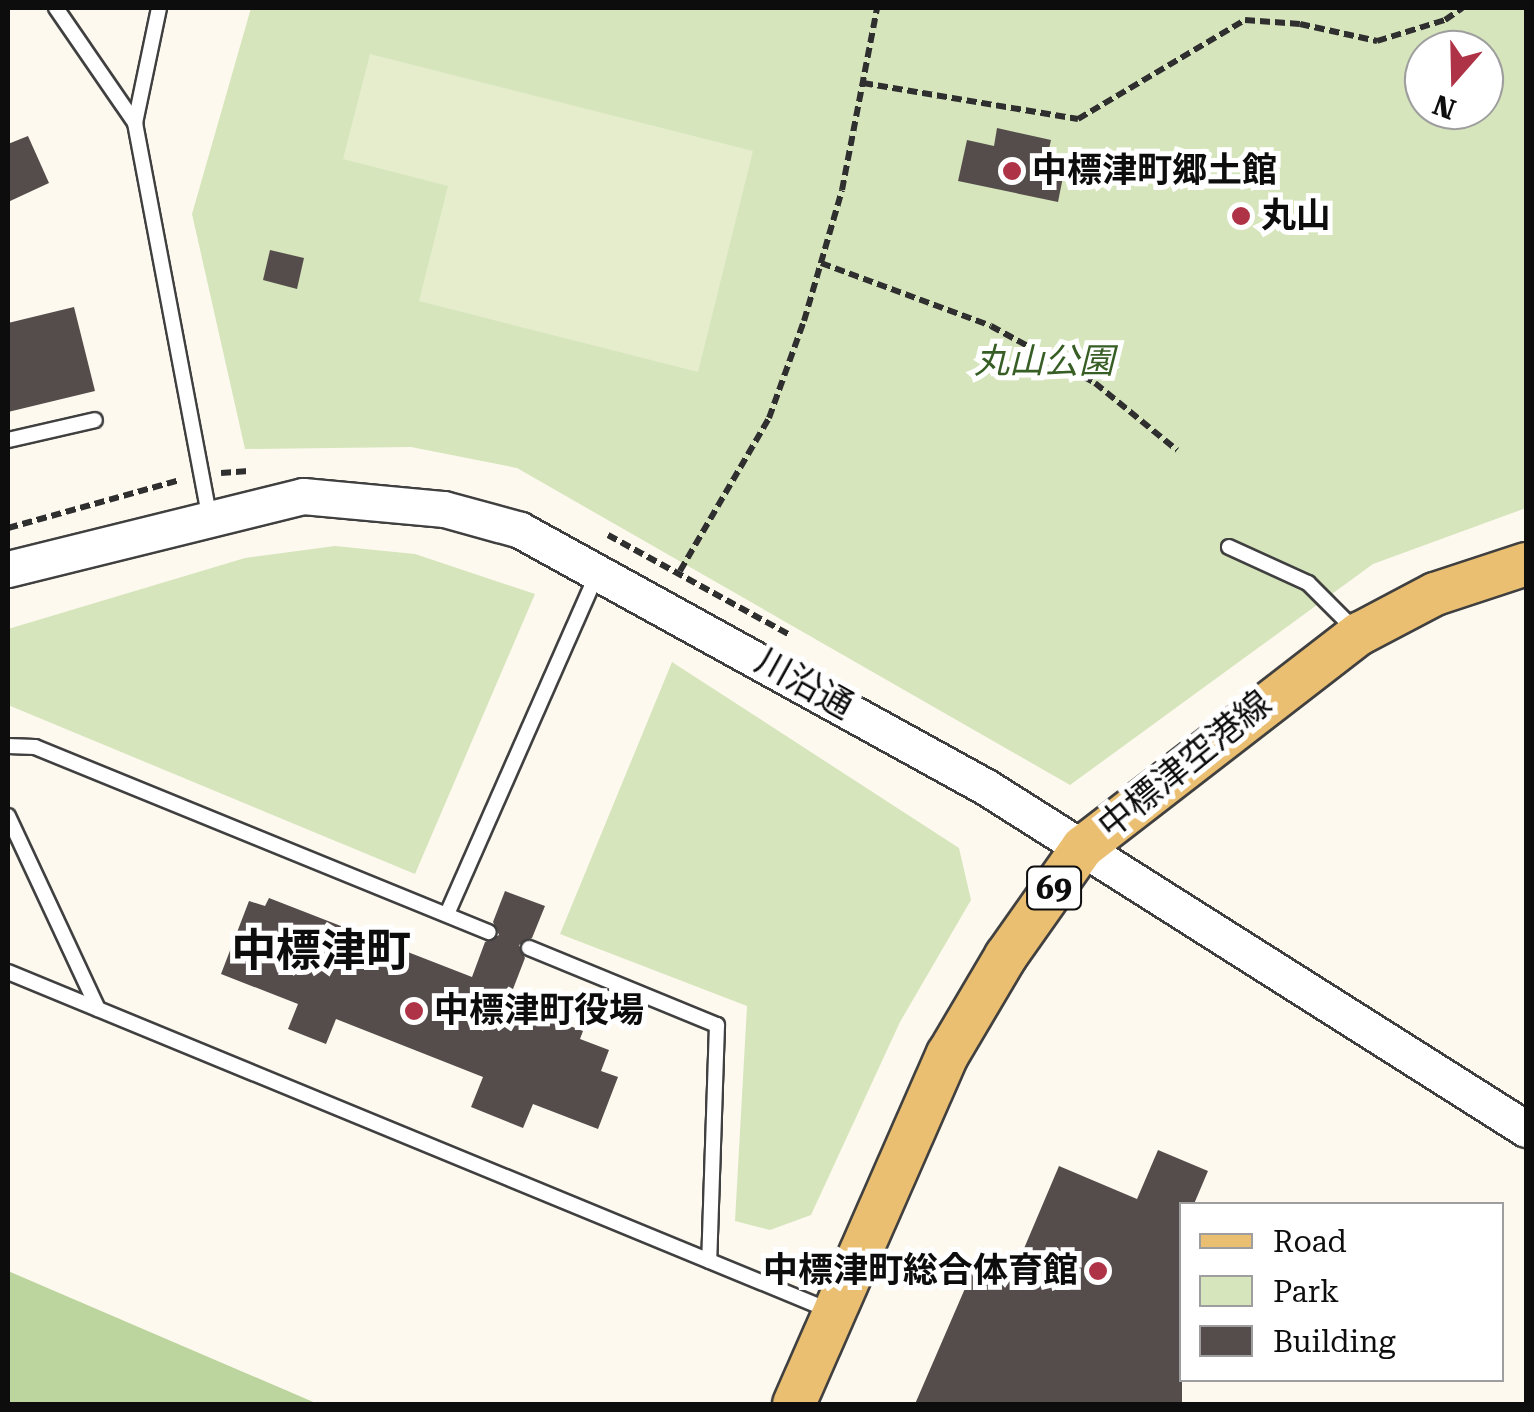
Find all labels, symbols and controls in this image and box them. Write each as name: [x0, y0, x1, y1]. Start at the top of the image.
north arrow: [1404, 30, 1504, 130]
text: N: [1428, 88, 1460, 126]
place label: 中標津町郷土館: [1032, 150, 1277, 192]
marker: 中標津町郷土館: [1001, 160, 1023, 182]
place label: 丸山: [1261, 195, 1331, 237]
marker: 丸山: [1230, 205, 1252, 227]
park label: 丸山公園: [974, 341, 1114, 383]
street label: 川沿通: [748, 640, 860, 728]
street label: 中標津空港線: [1090, 683, 1280, 847]
road number: 69: [1024, 861, 1084, 915]
district label: 中標津町: [231, 924, 411, 978]
place label: 中標津町役場: [434, 990, 644, 1032]
marker: 中標津町役場: [403, 1000, 425, 1022]
legend: [1179, 1202, 1504, 1382]
text: Road: [1273, 1224, 1347, 1259]
place label: 中標津町総合体育館: [763, 1250, 1078, 1292]
marker: 中標津町総合体育館: [1087, 1260, 1109, 1282]
text: Park: [1273, 1274, 1339, 1309]
text: Building: [1273, 1324, 1396, 1359]

